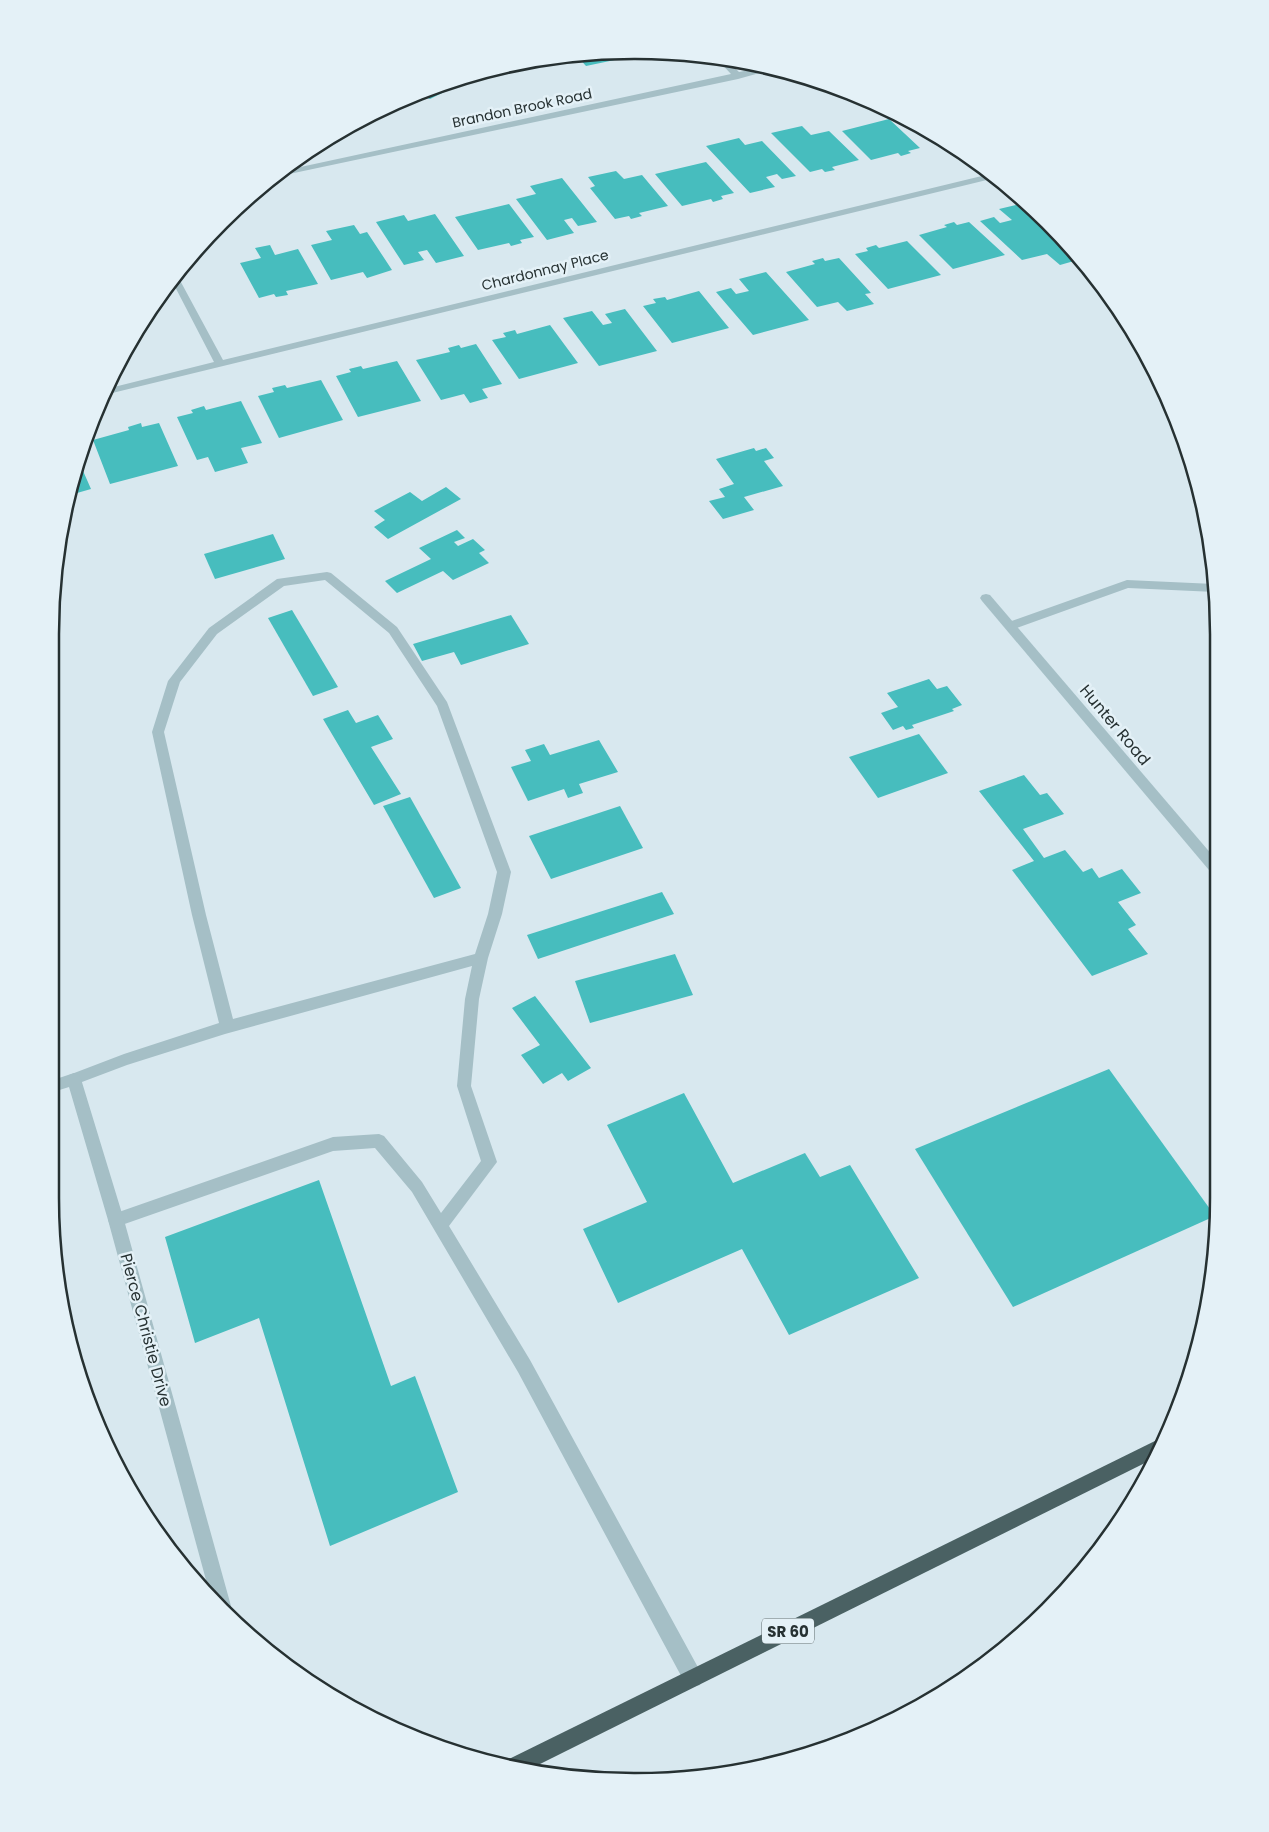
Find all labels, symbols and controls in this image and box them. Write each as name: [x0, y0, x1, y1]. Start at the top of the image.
street label: Brandon Brook Road: [450, 83, 594, 133]
street label: Chardonnay Place: [479, 244, 611, 295]
street label: Hunter Road: [1074, 680, 1156, 770]
street label: Pierce Christie Drive: [114, 1251, 178, 1409]
road number: SR 60: [762, 1618, 814, 1644]

